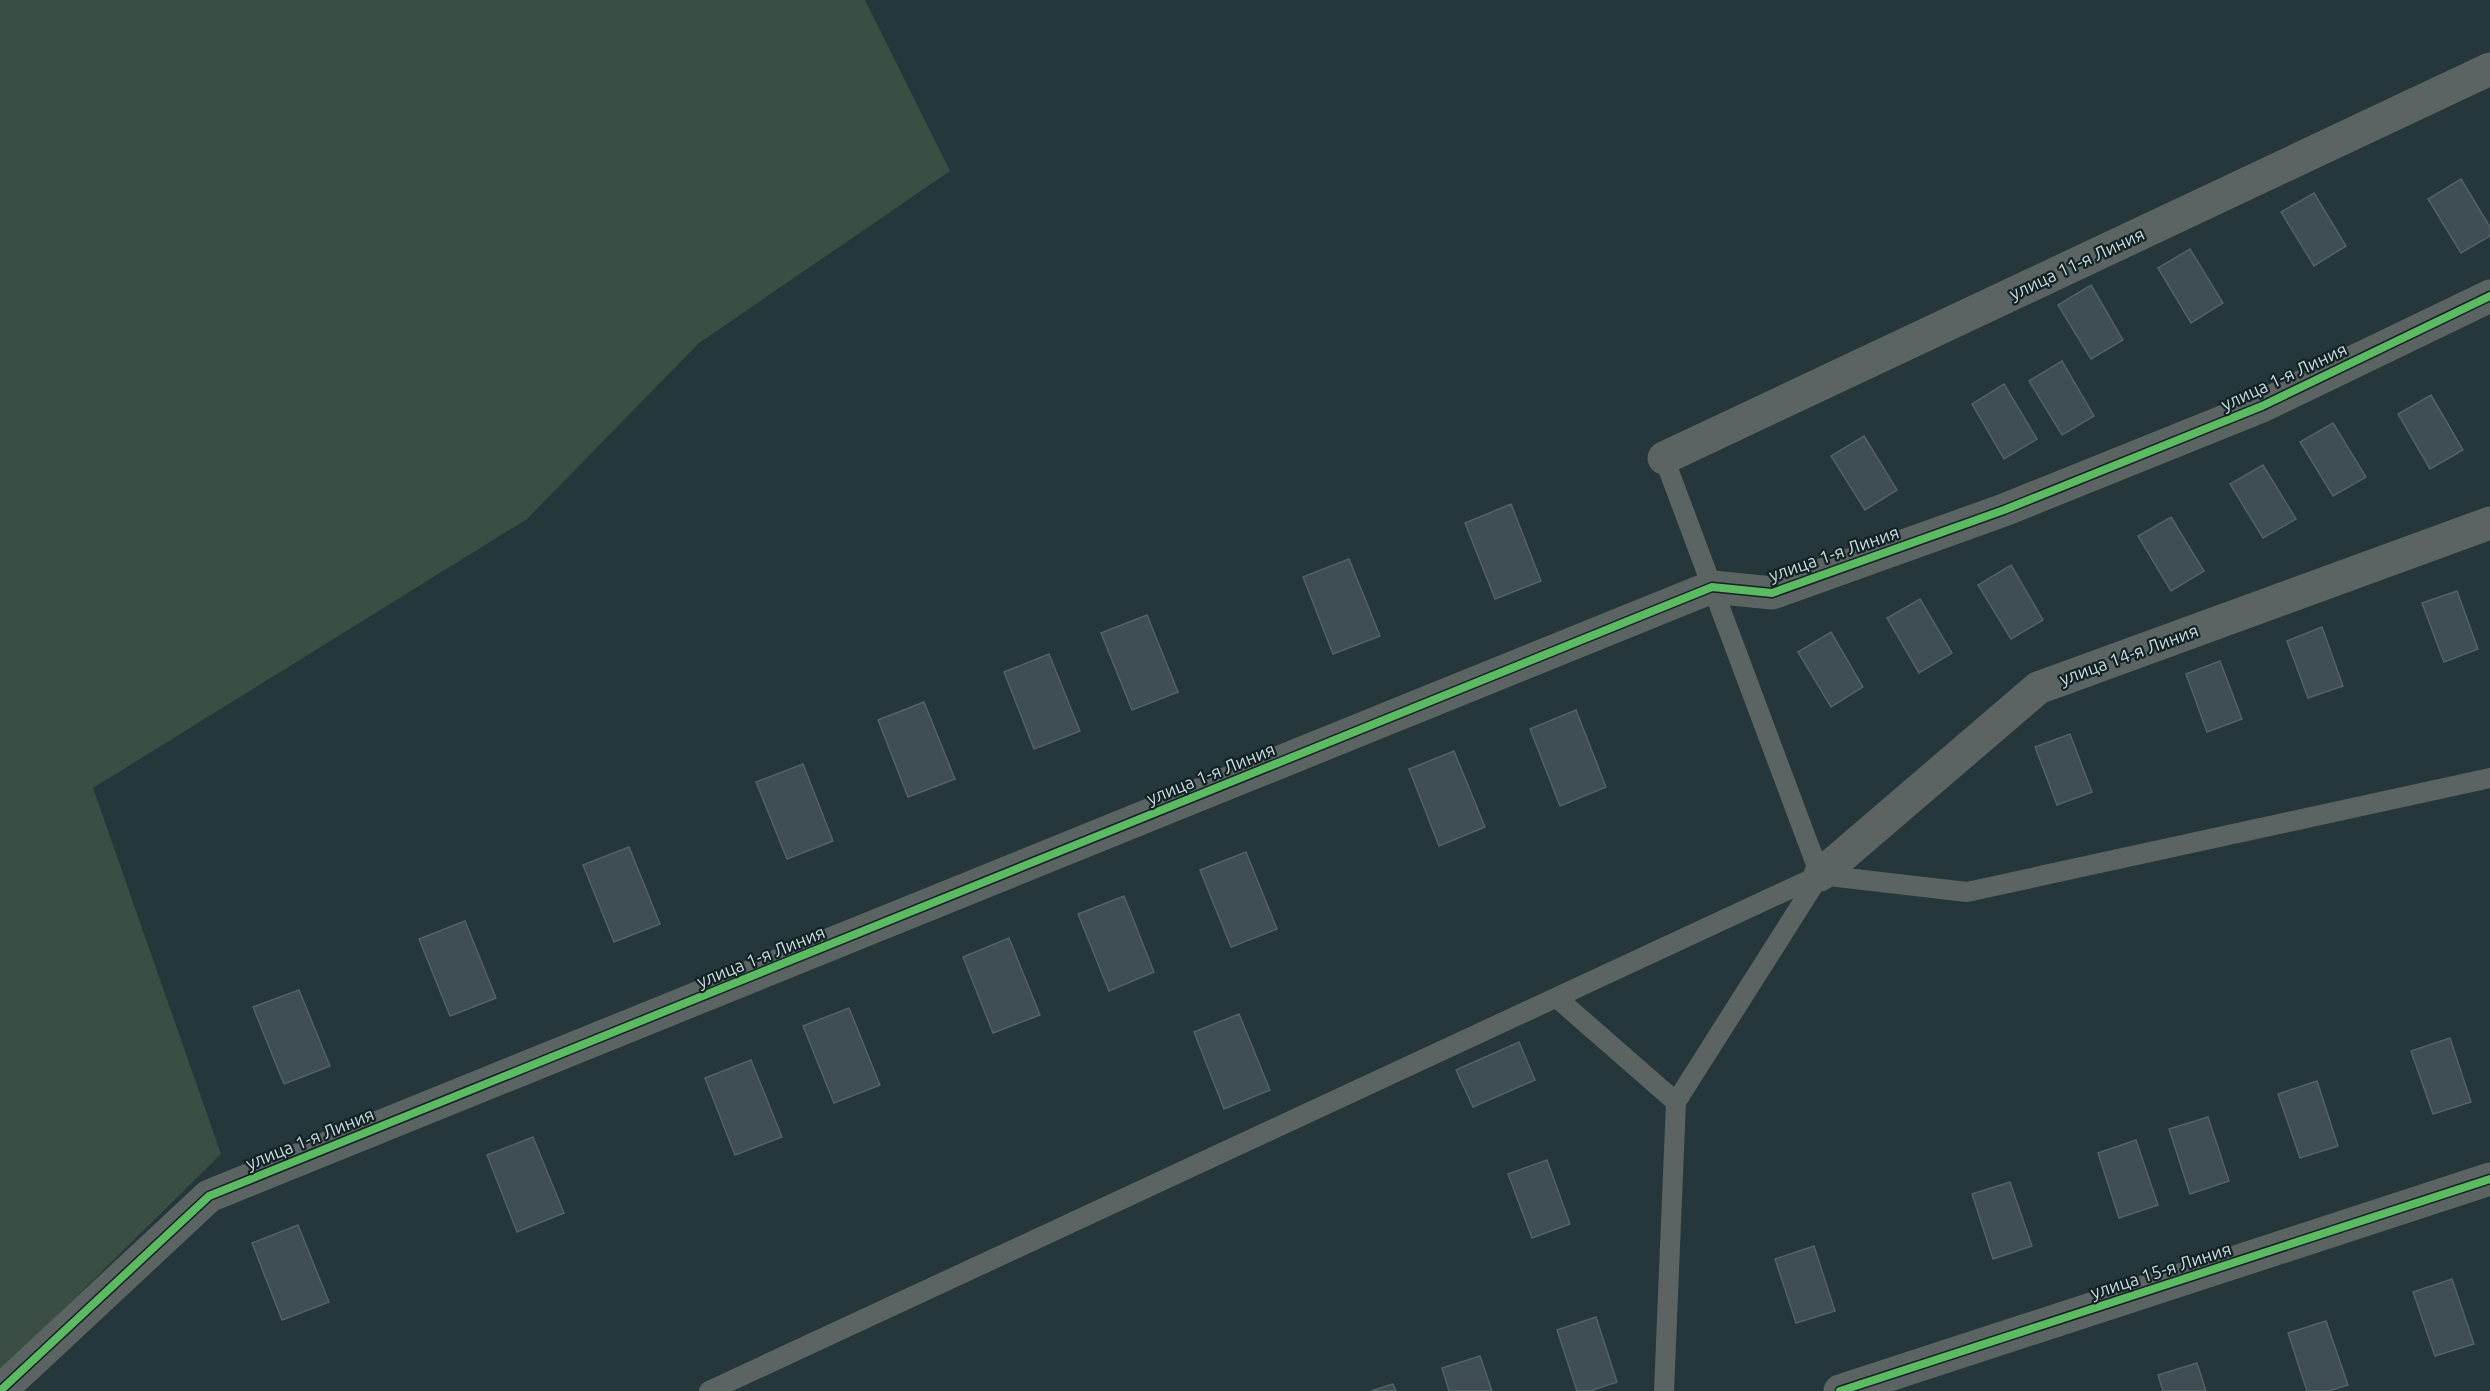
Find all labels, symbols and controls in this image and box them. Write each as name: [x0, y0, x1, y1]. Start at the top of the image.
street label: улица 11-я Линия: [2006, 223, 2147, 303]
street label: улица 1-я Линия: [2217, 338, 2350, 414]
street label: улица 1-я Линия: [1766, 521, 1901, 585]
street label: улица 14-я Линия: [2056, 620, 2201, 689]
street label: улица 1-я Линия: [1144, 738, 1278, 808]
street label: улица 1-я Линия: [694, 921, 828, 991]
street label: улица 1-я Линия: [243, 1103, 377, 1173]
street label: улица 15-я Линия: [2088, 1238, 2234, 1302]

